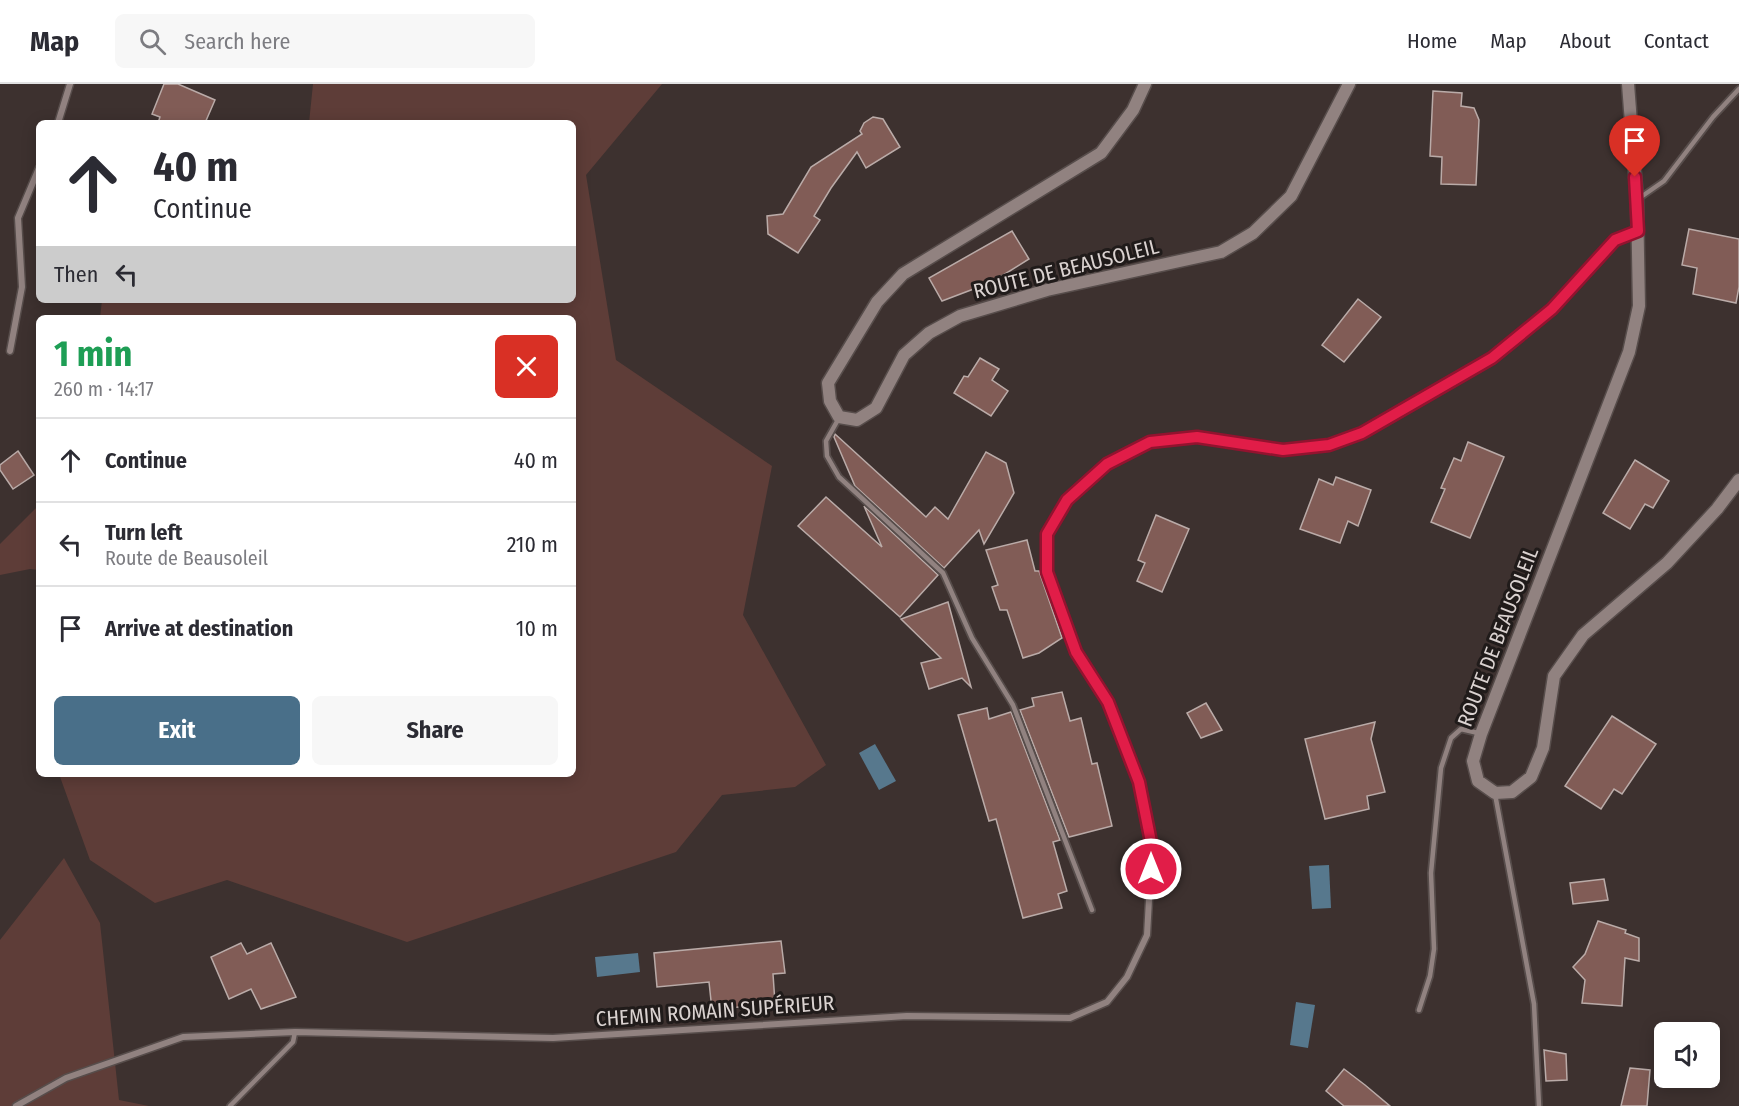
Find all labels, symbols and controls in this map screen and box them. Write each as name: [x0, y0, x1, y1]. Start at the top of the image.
search box: [115, 14, 535, 68]
text: Map: [30, 25, 79, 58]
icon: search: [136, 25, 169, 58]
text: Search here: [184, 28, 290, 55]
text: Home: [1407, 28, 1457, 54]
text: Map: [1490, 28, 1527, 54]
text: About: [1560, 28, 1611, 54]
text: Contact: [1644, 28, 1709, 54]
pin: [1609, 115, 1660, 177]
icon: arrive: [1618, 124, 1651, 157]
text: 40 m: [153, 142, 238, 192]
icon: ahead: [54, 144, 132, 222]
text: Continue: [153, 193, 252, 225]
street label: ROUTE DE BEAUSOLEIL: [971, 233, 1162, 305]
icon: left: [110, 258, 143, 291]
text: Then: [54, 261, 98, 288]
text: 1 min: [54, 332, 132, 376]
button: close: [495, 335, 558, 398]
text: 260 m · 14:17: [54, 377, 154, 401]
icon: ahead: [54, 444, 87, 477]
text: Continue: [105, 447, 187, 474]
text: 40 m: [514, 447, 558, 474]
text: Turn left: [105, 519, 183, 546]
icon: left: [54, 528, 87, 561]
text: 210 m: [507, 531, 558, 558]
street label: ROUTE DE BEAUSOLEIL: [1452, 543, 1544, 730]
text: Route de Beausoleil: [105, 546, 268, 570]
icon: arrive: [54, 612, 87, 645]
text: Arrive at destination: [105, 615, 293, 642]
text: 10 m: [516, 615, 558, 642]
button: Exit: [54, 696, 300, 765]
button: Share: [312, 696, 558, 765]
position arrow: [1119, 837, 1183, 901]
street label: CHEMIN ROMAIN SUPÉRIEUR: [595, 990, 836, 1032]
map controls: [1654, 1022, 1720, 1088]
button: sound: [1654, 1022, 1720, 1088]

